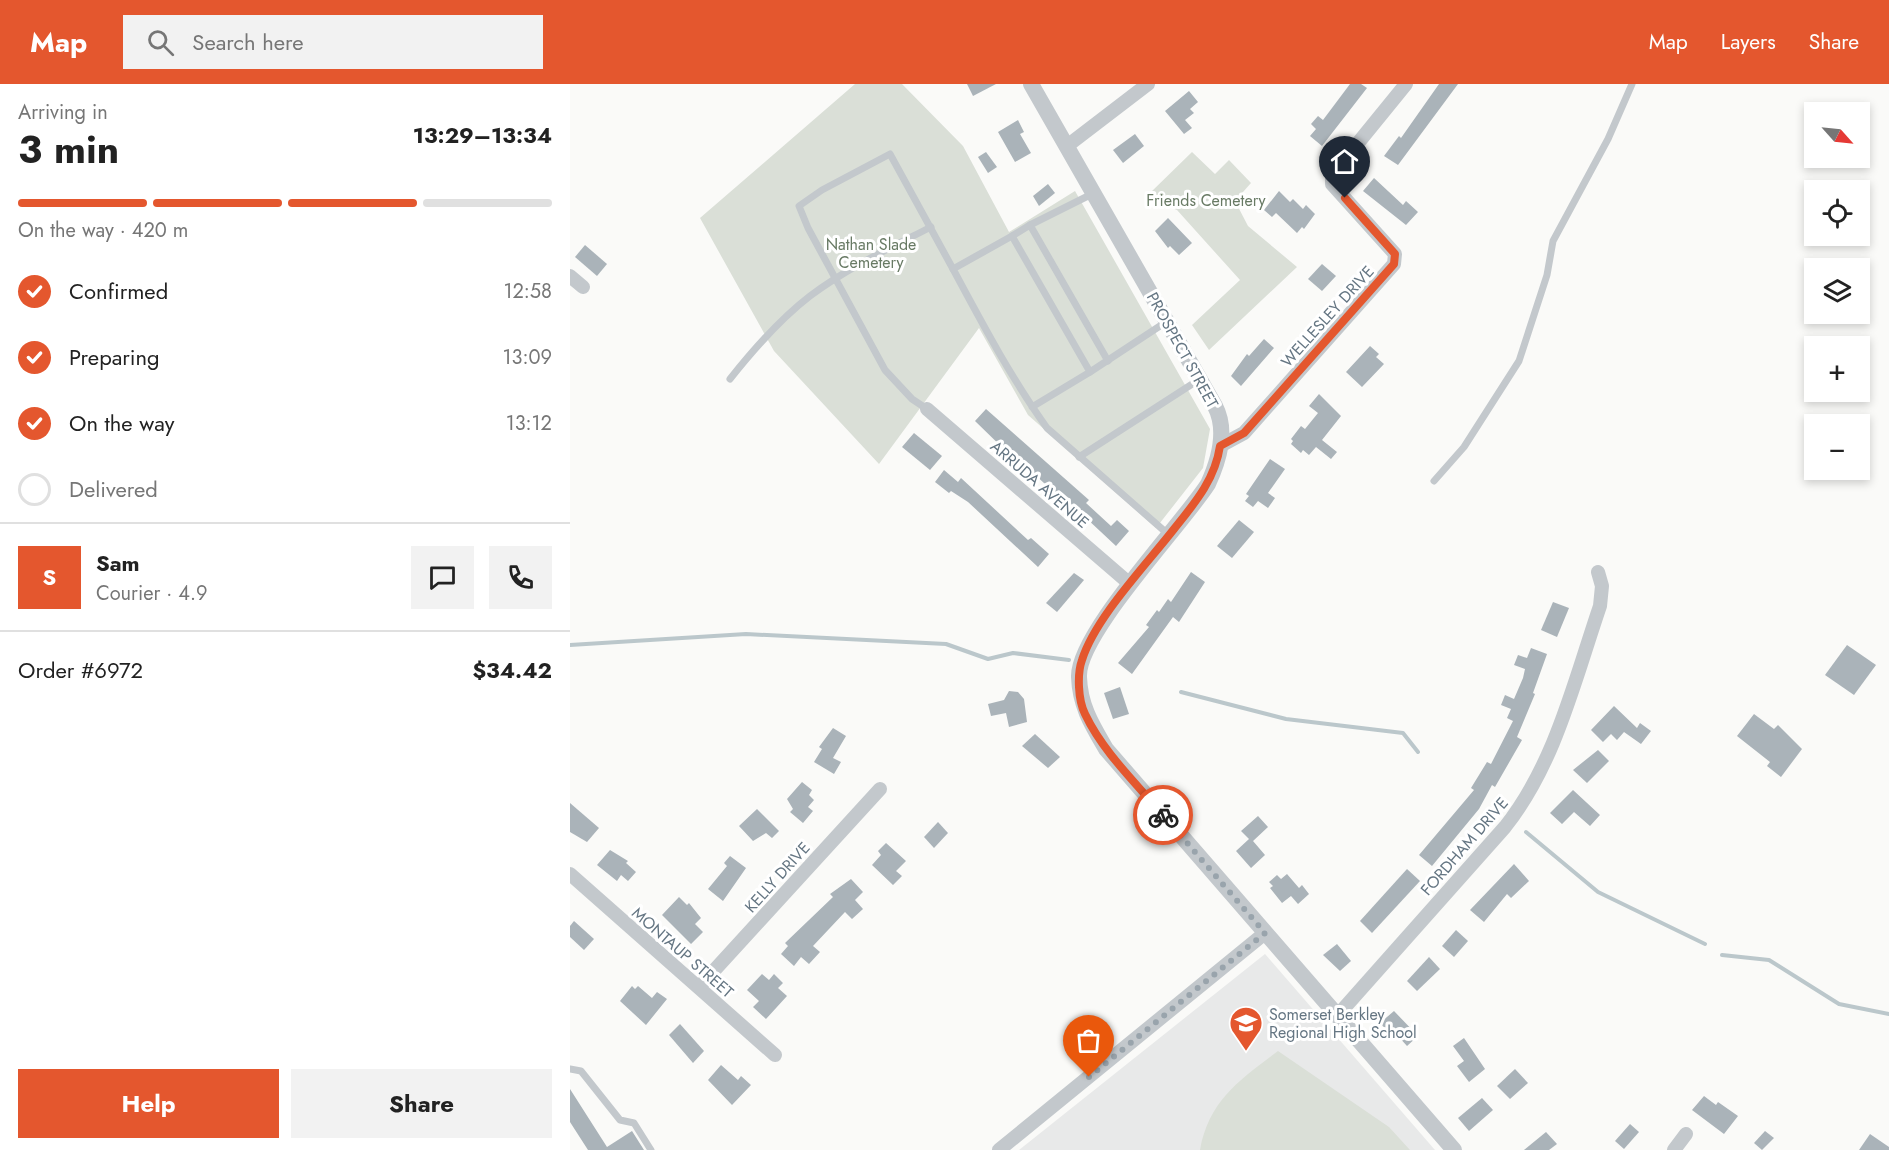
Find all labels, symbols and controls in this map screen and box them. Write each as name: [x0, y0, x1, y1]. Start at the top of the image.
search box: [123, 15, 543, 69]
text: Map: [30, 22, 87, 63]
icon: search: [144, 26, 177, 59]
text: Search here: [192, 26, 304, 58]
text: Map: [1649, 27, 1688, 57]
text: Layers: [1721, 27, 1776, 57]
text: Share: [1809, 27, 1859, 57]
text: Arriving in: [18, 98, 108, 127]
north arrow: [1804, 102, 1870, 168]
map controls: [1804, 102, 1870, 480]
text: 13:29–13:34: [413, 119, 552, 151]
text: 3 min: [18, 121, 119, 178]
pin: [1319, 136, 1370, 198]
icon: home: [1328, 145, 1361, 178]
button: locate: [1804, 180, 1870, 246]
park label: Friends Cemetery: [1146, 189, 1267, 212]
text: On the way · 420 m: [18, 216, 188, 245]
park label: Nathan Slade Cemetery: [826, 233, 916, 274]
button: layers: [1804, 258, 1870, 324]
street label: WELLESLEY DRIVE: [1275, 261, 1379, 372]
icon: check: [18, 275, 51, 308]
text: Confirmed: [69, 275, 168, 307]
text: 12:58: [503, 277, 552, 306]
street label: PROSPECT STREET: [1141, 288, 1224, 413]
button: +: [1804, 336, 1870, 402]
icon: check: [18, 341, 51, 374]
text: Preparing: [69, 341, 160, 373]
text: 13:09: [503, 343, 552, 372]
icon: check: [18, 407, 51, 440]
text: On the way: [69, 407, 174, 439]
text: 13:12: [506, 409, 552, 438]
button: −: [1804, 414, 1870, 480]
street label: ARRUDA AVENUE: [985, 435, 1094, 534]
text: Delivered: [69, 473, 158, 505]
button: chat: [411, 546, 474, 609]
button: phone: [489, 546, 552, 609]
text: Sam: [96, 547, 140, 579]
text: S: [43, 561, 56, 593]
text: Courier · 4.9: [96, 579, 208, 608]
text: Order #6972: [18, 654, 143, 686]
text: $34.42: [472, 654, 552, 686]
courier: [1133, 785, 1193, 845]
street label: FORDHAM DRIVE: [1415, 792, 1514, 900]
icon: bike: [1147, 799, 1180, 832]
street label: KELLY DRIVE: [739, 837, 815, 918]
street label: MONTAUP STREET: [627, 902, 739, 1003]
place label: Somerset Berkley Regional High School: [1269, 1003, 1417, 1044]
school or university icon: Somerset Berkley Regional High School: [1228, 1005, 1264, 1052]
pin: [1063, 1015, 1114, 1077]
icon: bag: [1072, 1024, 1105, 1057]
button: Help: [18, 1069, 279, 1138]
button: Share: [291, 1069, 552, 1138]

